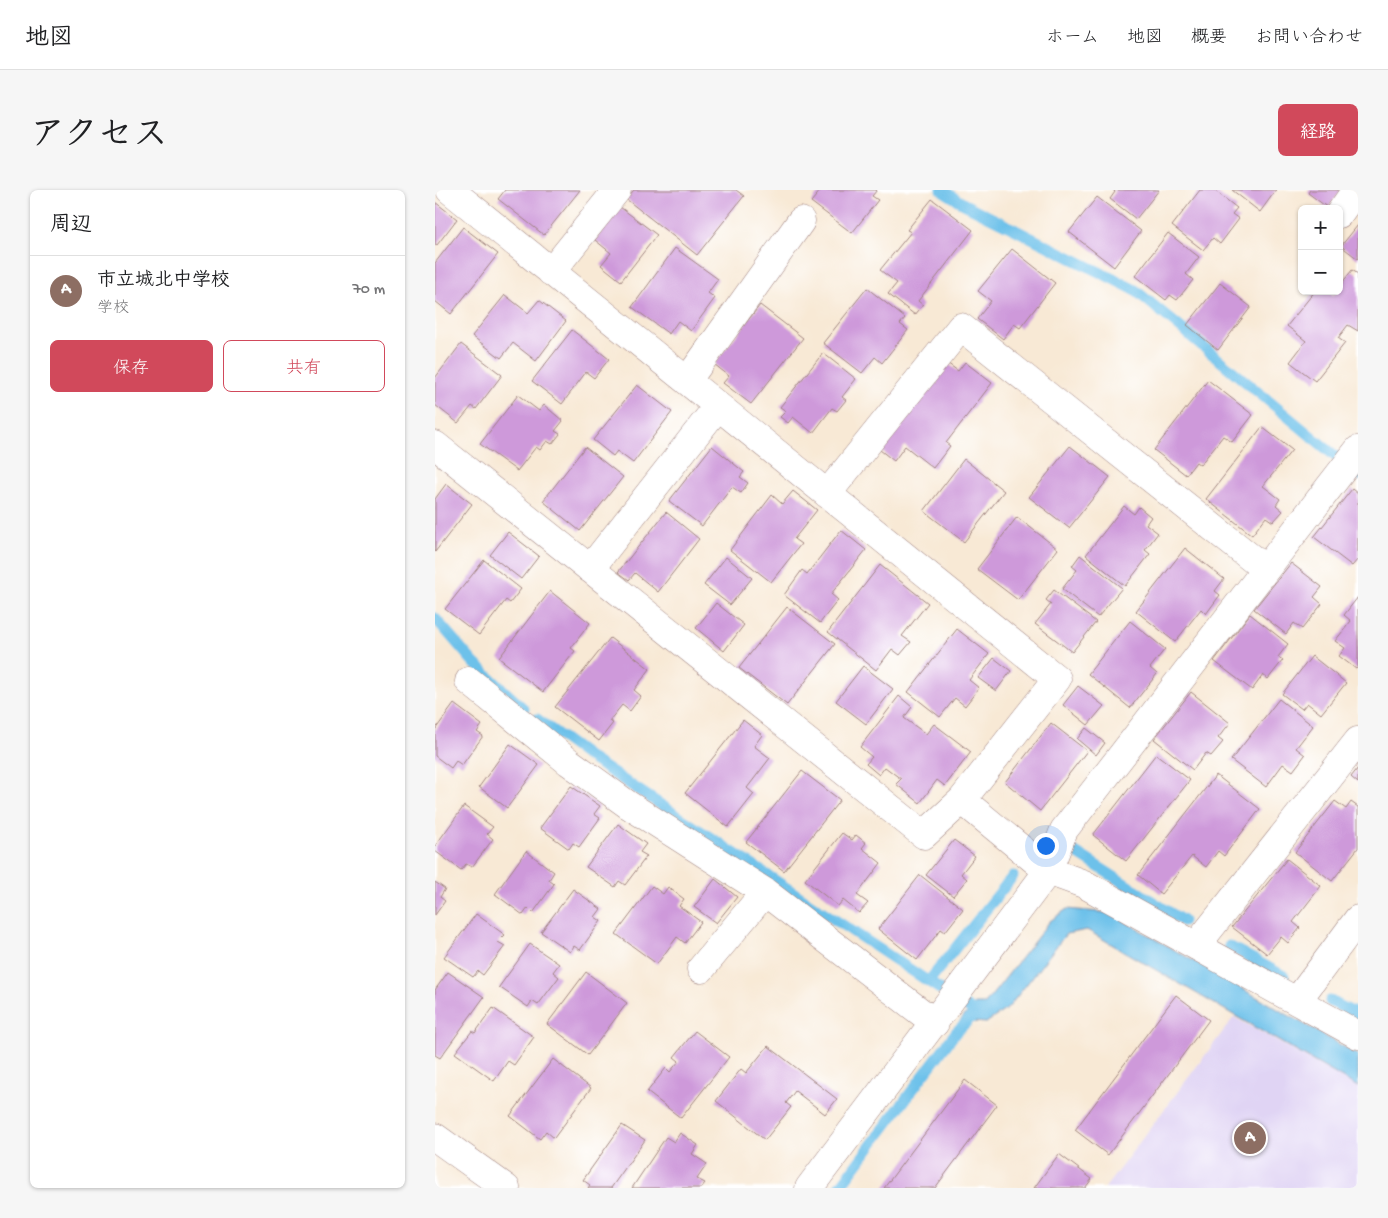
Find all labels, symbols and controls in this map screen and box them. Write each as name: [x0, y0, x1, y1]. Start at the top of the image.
text: 地図: [25, 25, 73, 54]
text: ホーム: [1046, 28, 1099, 49]
text: 地図: [1127, 28, 1163, 49]
text: 概要: [1191, 28, 1227, 49]
text: お問い合わせ: [1255, 28, 1363, 49]
button: 経路: [1278, 104, 1358, 156]
text: アクセス: [30, 117, 168, 158]
map controls: [1298, 205, 1343, 295]
button: +: [1298, 205, 1343, 250]
text: 周辺: [50, 214, 92, 239]
button: −: [1298, 250, 1343, 295]
text: 市立城北中学校: [97, 270, 230, 293]
text: A: [61, 281, 71, 300]
text: 70 m: [352, 281, 385, 300]
text: 学校: [97, 300, 129, 319]
button: 保存: [50, 340, 213, 392]
button: 共有: [223, 340, 385, 392]
your location: [1033, 833, 1059, 859]
pin: A: [1234, 1119, 1266, 1157]

